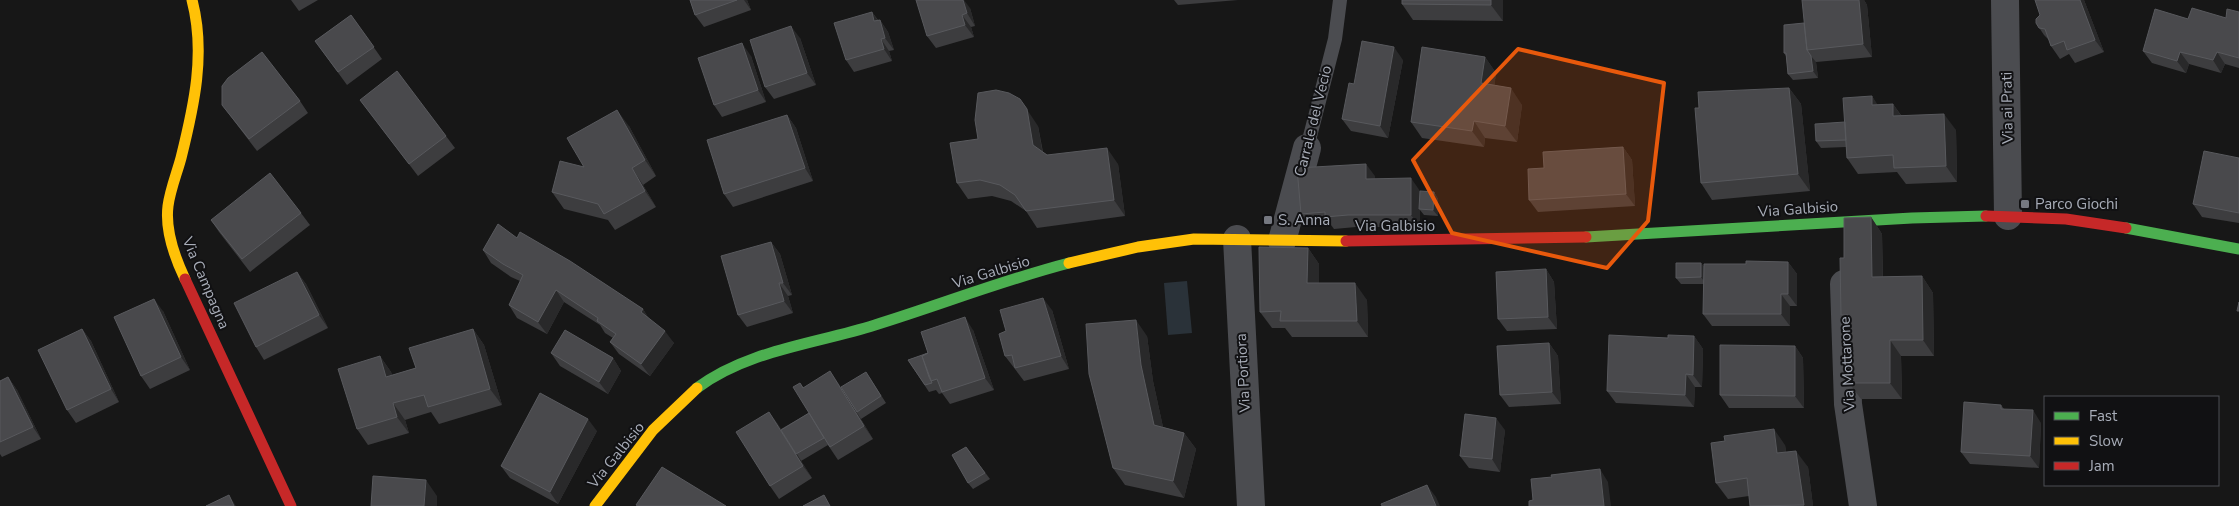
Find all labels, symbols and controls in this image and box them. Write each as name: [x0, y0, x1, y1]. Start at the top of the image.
street label: Carrale del Vecio: [1290, 63, 1336, 179]
street label: Via ai Prati: [1996, 72, 2018, 145]
place label: Parco Giochi: [2035, 194, 2118, 214]
street label: Via Galbisio: [1756, 196, 1839, 222]
marker: Parco Giochi: [2019, 198, 2031, 210]
place label: S. Anna: [1278, 210, 1330, 230]
marker: S. Anna: [1262, 214, 1274, 226]
street label: Via Galbisio: [1354, 216, 1435, 236]
street label: Via Campagna: [177, 233, 234, 332]
street label: Via Galbisio: [949, 251, 1032, 294]
street label: Via Mottarone: [1835, 316, 1860, 413]
street label: Via Portiora: [1231, 333, 1255, 414]
legend: [2044, 396, 2219, 486]
text: Fast: [2089, 406, 2118, 426]
street label: Via Galbisio: [582, 418, 649, 493]
text: Slow: [2089, 431, 2124, 451]
text: Jam: [2088, 456, 2115, 476]

